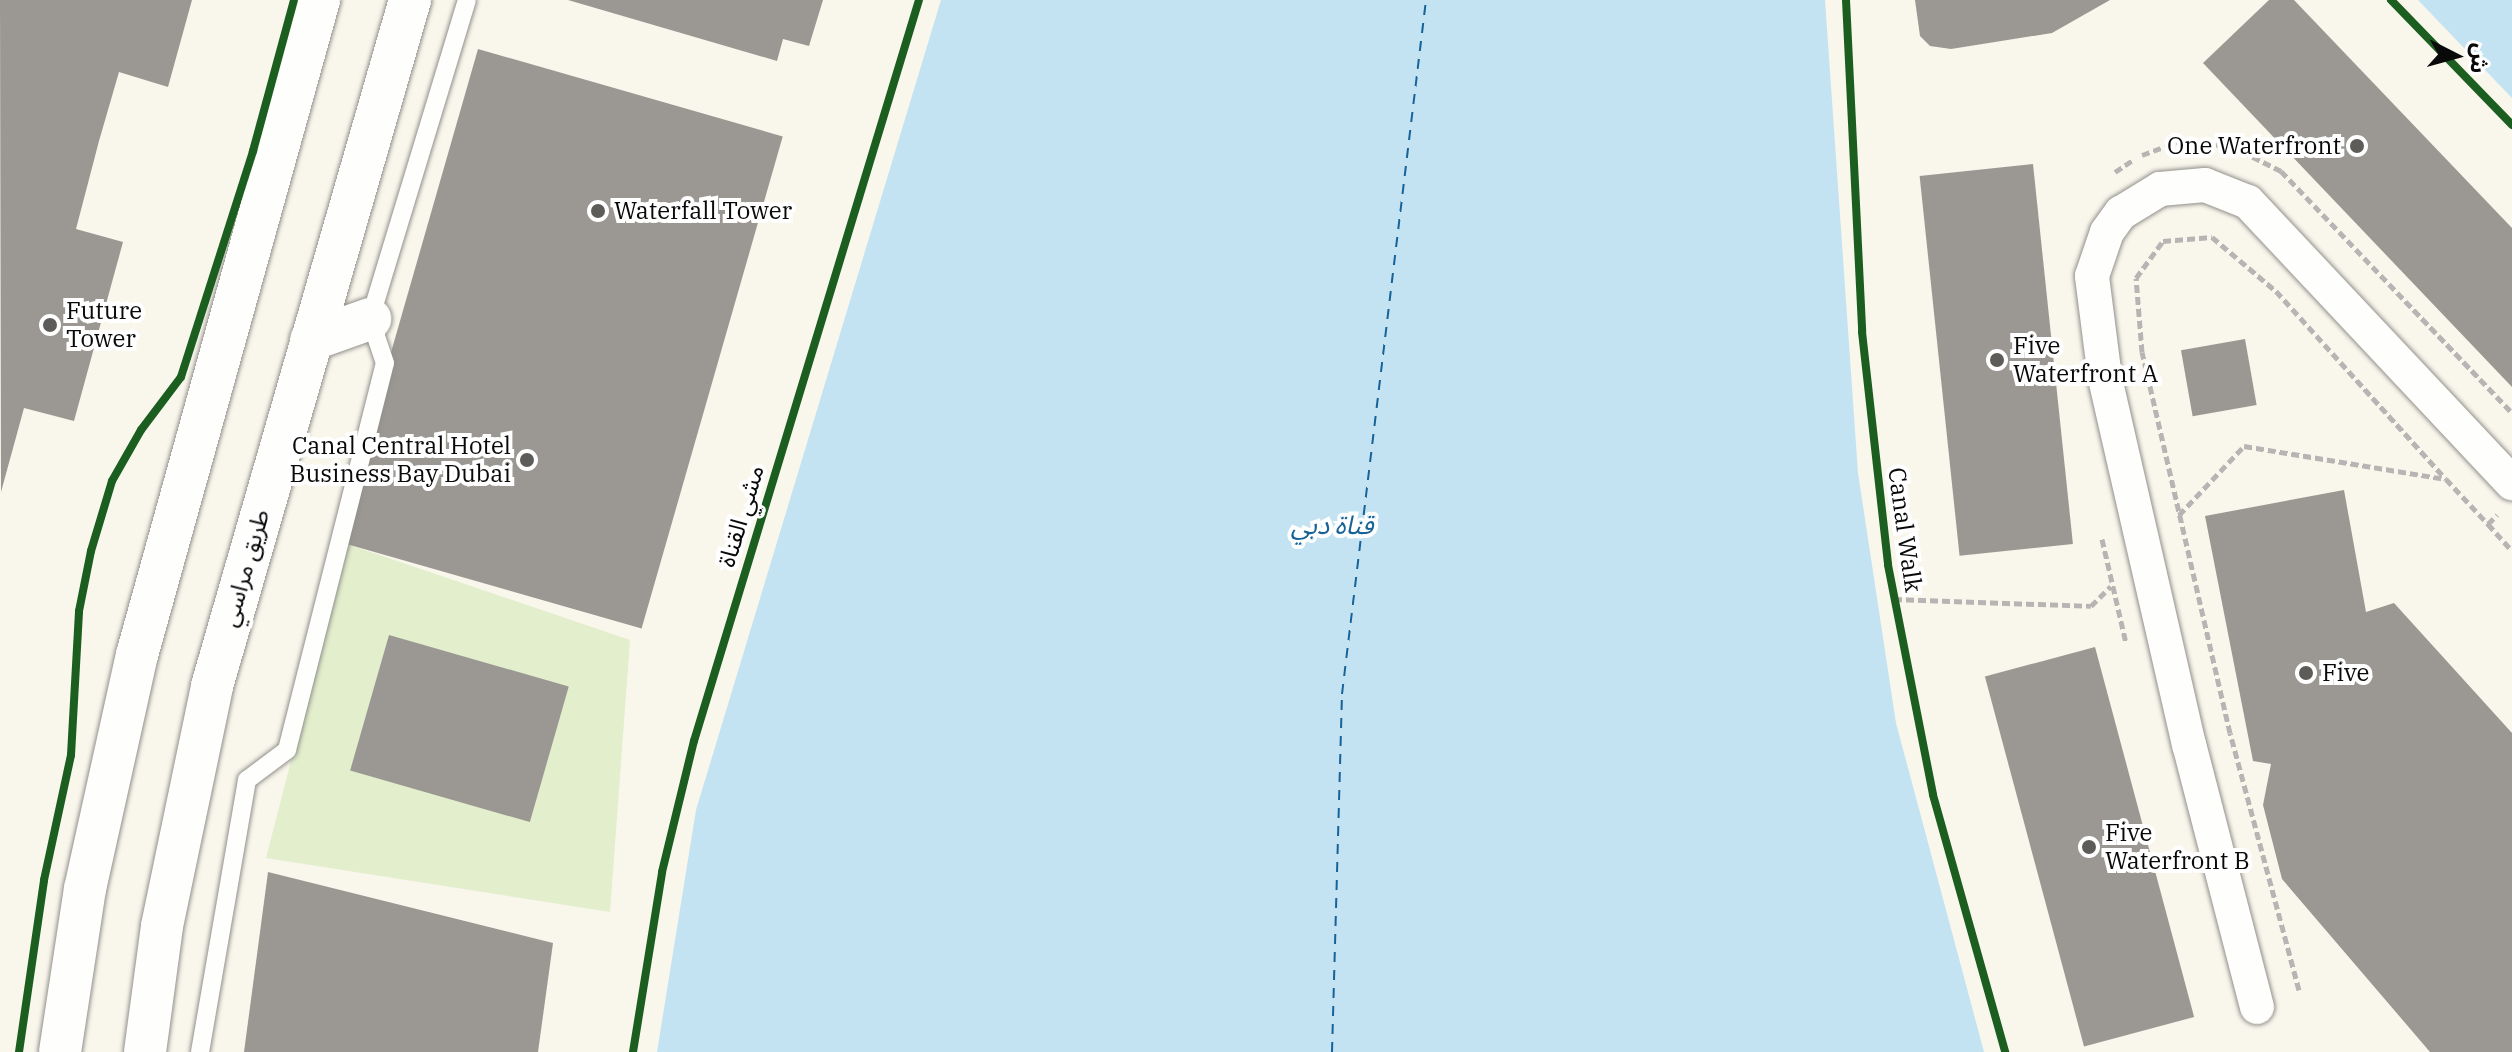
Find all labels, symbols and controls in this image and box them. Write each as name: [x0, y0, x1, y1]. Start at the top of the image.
north arrow: [2416, 16, 2496, 96]
text: ش: [2464, 42, 2496, 75]
place label: One Waterfront: [2167, 132, 2341, 160]
marker: One Waterfront: [2348, 137, 2366, 155]
place label: Waterfall Tower: [614, 197, 792, 225]
marker: Waterfall Tower: [589, 202, 607, 220]
place label: Future Tower: [66, 297, 142, 353]
marker: Future Tower: [41, 316, 59, 334]
place label: Five Waterfront A: [2013, 332, 2158, 388]
marker: Five Waterfront A: [1988, 351, 2006, 369]
place label: Canal Central Hotel Business Bay Dubai: [290, 432, 511, 488]
marker: Canal Central Hotel Business Bay Dubai: [518, 451, 536, 469]
street label: مشي القناة: [712, 462, 770, 570]
street label: Canal Walk: [1882, 466, 1928, 594]
street label: طريق مراسي: [215, 506, 275, 630]
water label: قناة دبي: [1291, 509, 1373, 541]
place label: Five: [2322, 659, 2369, 687]
marker: Five: [2297, 664, 2315, 682]
place label: Five Waterfront B: [2105, 819, 2250, 875]
marker: Five Waterfront B: [2080, 838, 2098, 856]

